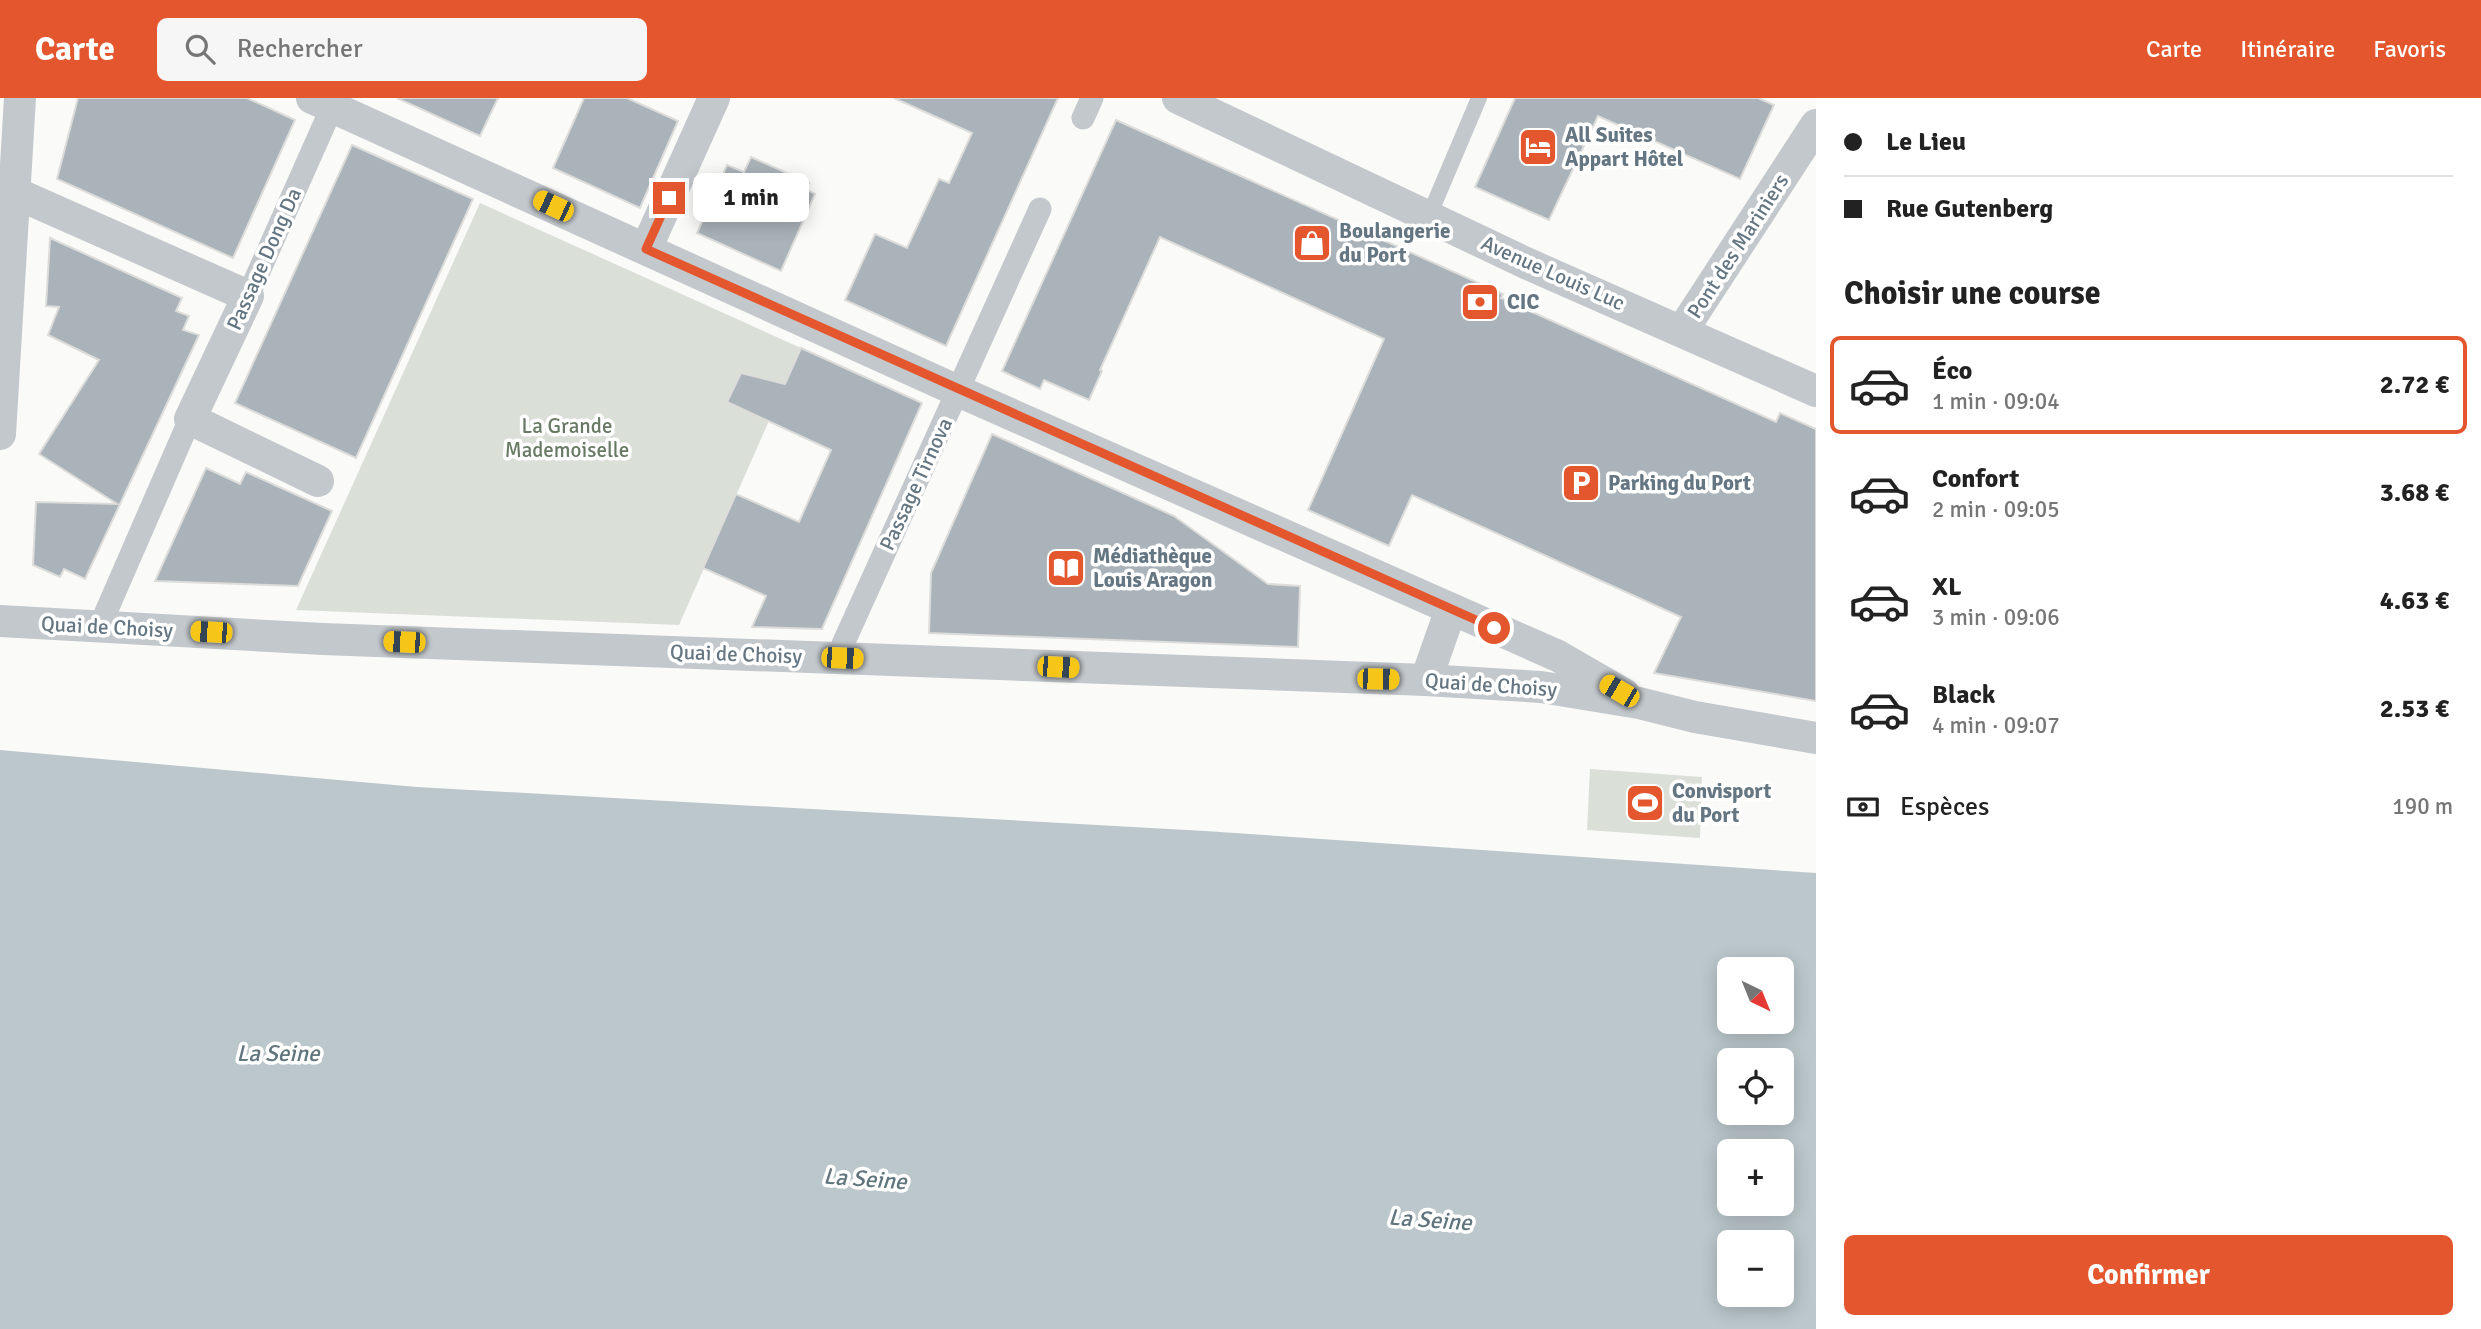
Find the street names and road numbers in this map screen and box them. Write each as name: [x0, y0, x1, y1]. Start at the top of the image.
street label: Pont des Mariniers: [1682, 169, 1794, 323]
street label: Passage Dong Da: [221, 184, 307, 334]
street label: Avenue Louis Luc: [1477, 230, 1629, 316]
street label: Passage Tirnova: [874, 414, 958, 554]
street label: Quai de Choisy: [40, 611, 174, 643]
street label: Quai de Choisy: [670, 639, 803, 669]
street label: Quai de Choisy: [1424, 667, 1558, 703]

